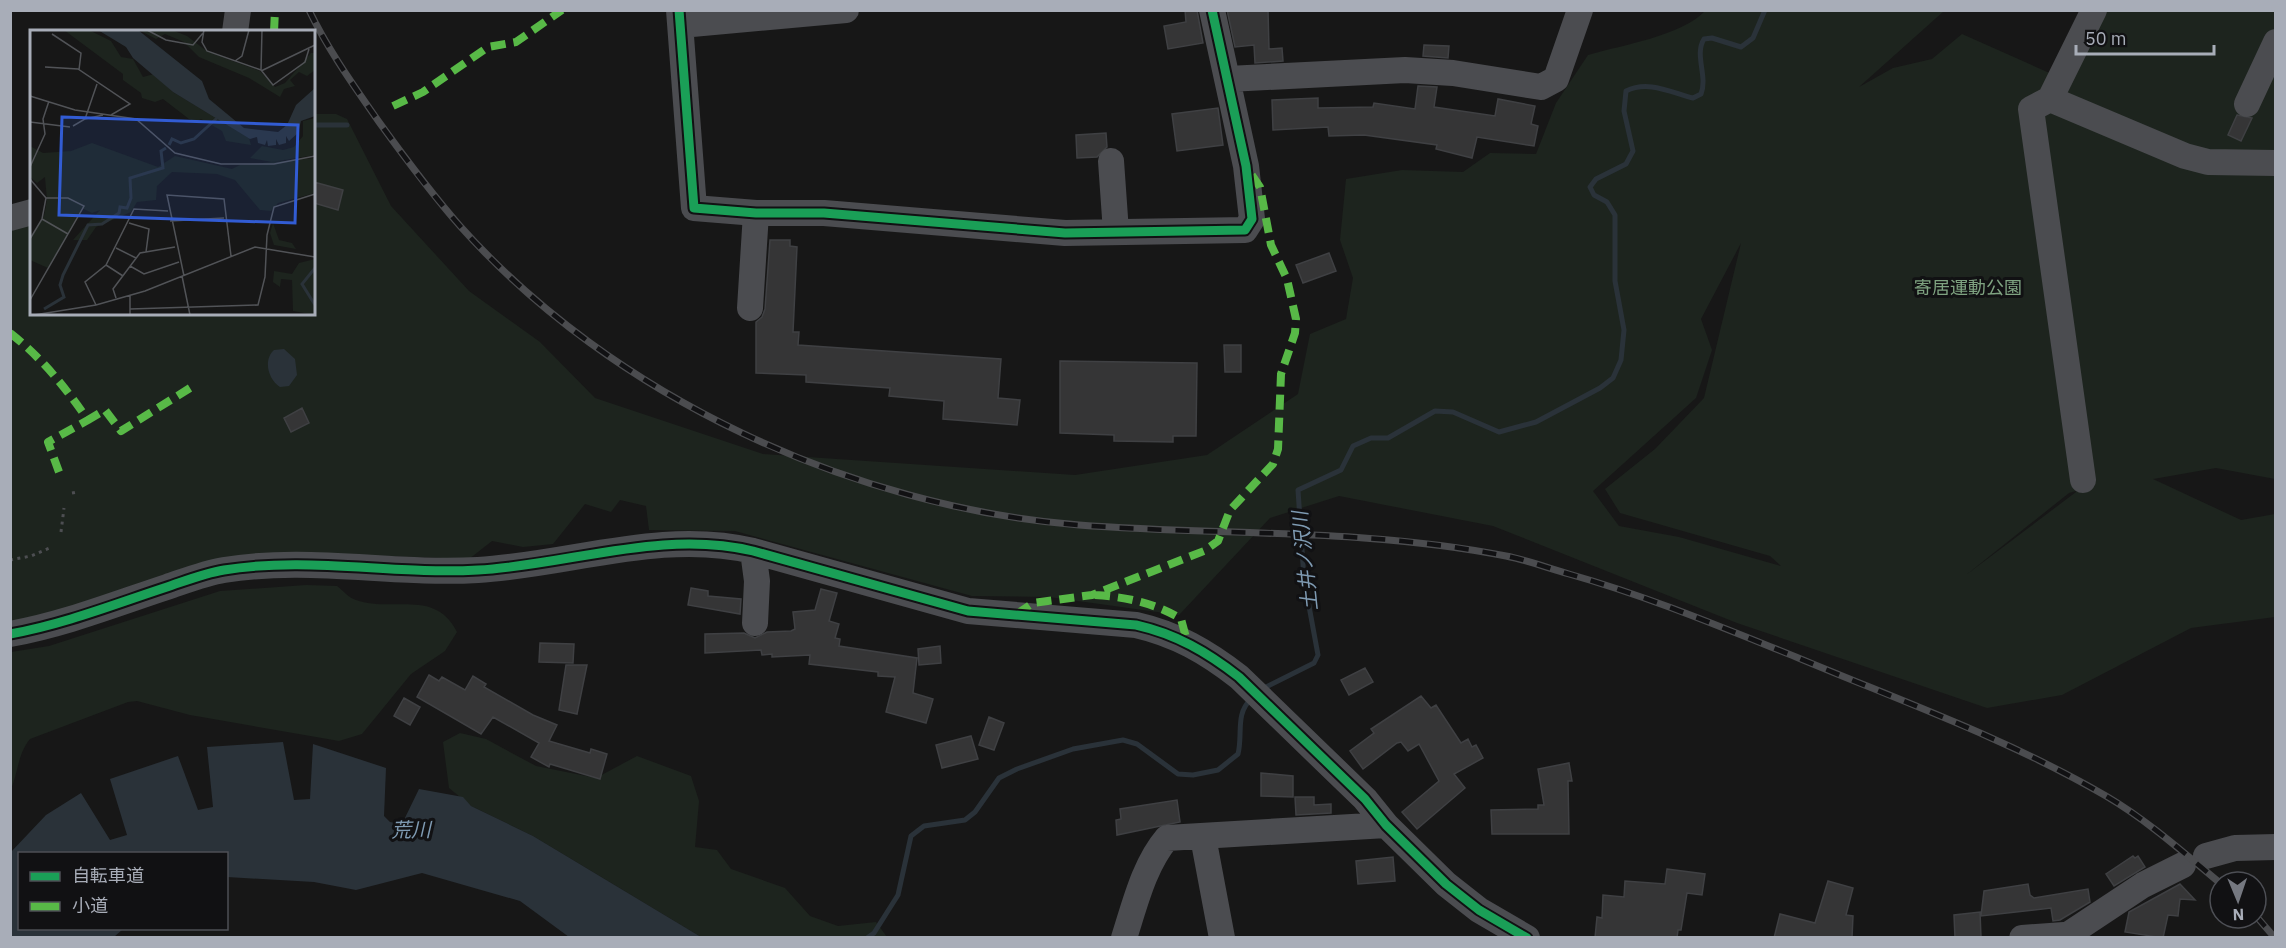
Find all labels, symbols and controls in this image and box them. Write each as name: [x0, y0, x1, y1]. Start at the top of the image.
scale bar: [2076, 18, 2214, 56]
text: 50 m: [2085, 27, 2127, 50]
inset map: [30, 30, 315, 315]
park label: 寄居運動公園: [1914, 276, 2022, 299]
water label: 土井ノ沢川: [1286, 508, 1323, 612]
water label: 荒川: [391, 816, 433, 843]
legend: [18, 852, 228, 930]
text: 自転車道: [72, 864, 144, 887]
north arrow: [2208, 870, 2268, 930]
text: 小道: [72, 894, 108, 917]
text: N: [2232, 905, 2245, 925]

